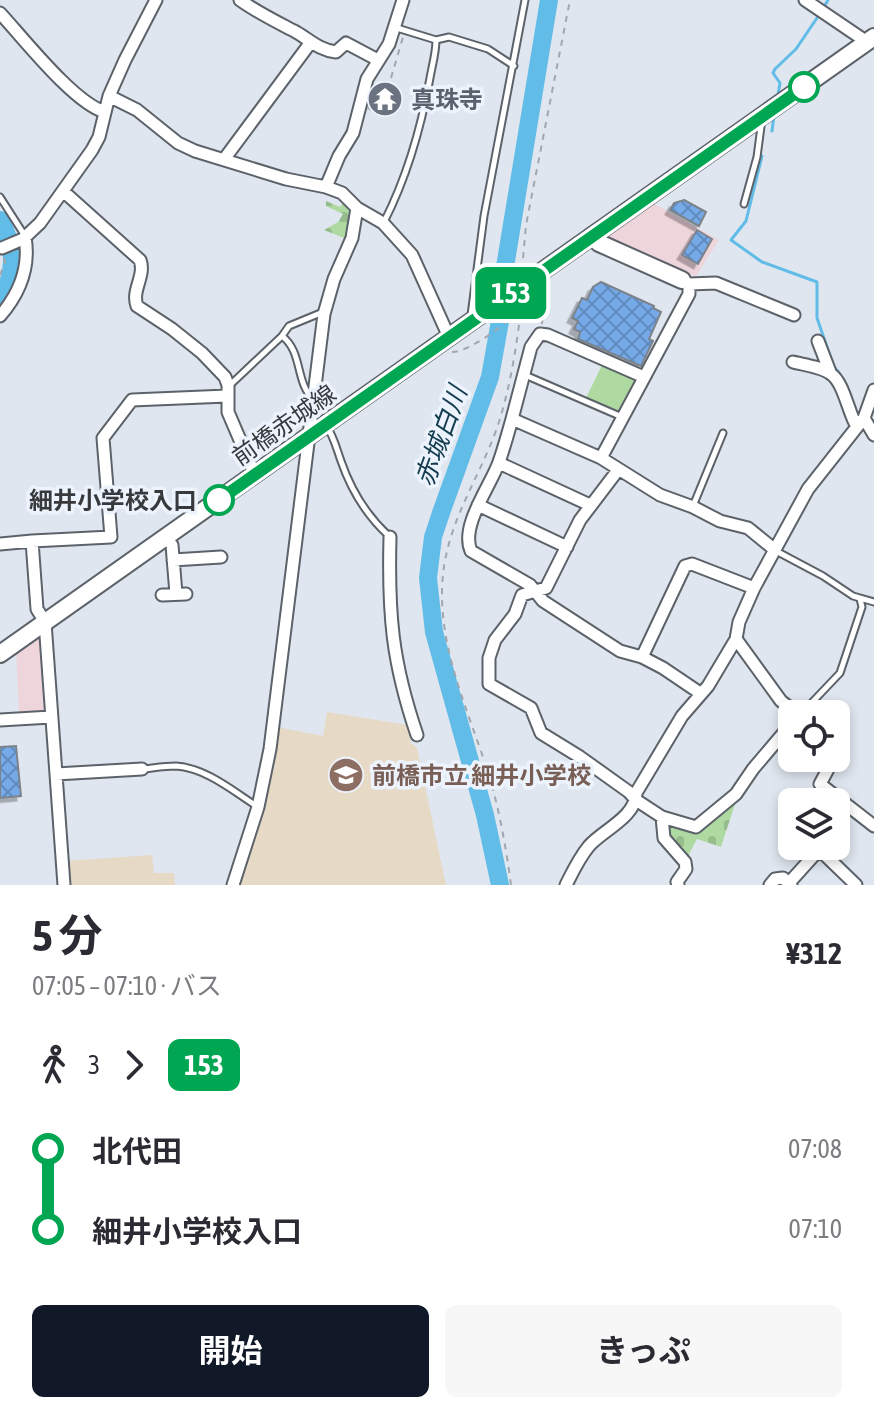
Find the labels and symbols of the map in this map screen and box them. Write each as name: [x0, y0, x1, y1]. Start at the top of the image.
unlabelled marker: [789, 72, 819, 102]
temple icon: 真珠寺: [366, 80, 404, 118]
place label: 真珠寺: [411, 86, 483, 113]
line badge: 153: [465, 267, 557, 319]
water label: 赤城白川: [409, 379, 474, 490]
street label: 前橋赤城線: [227, 380, 341, 470]
marker: 細井小学校入口: [204, 485, 234, 515]
place label: 細井小学校入口: [29, 487, 197, 514]
school or university icon: 前橋市立 細井小学校: [327, 756, 365, 794]
place label: 前橋市立 細井小学校: [372, 762, 591, 789]

